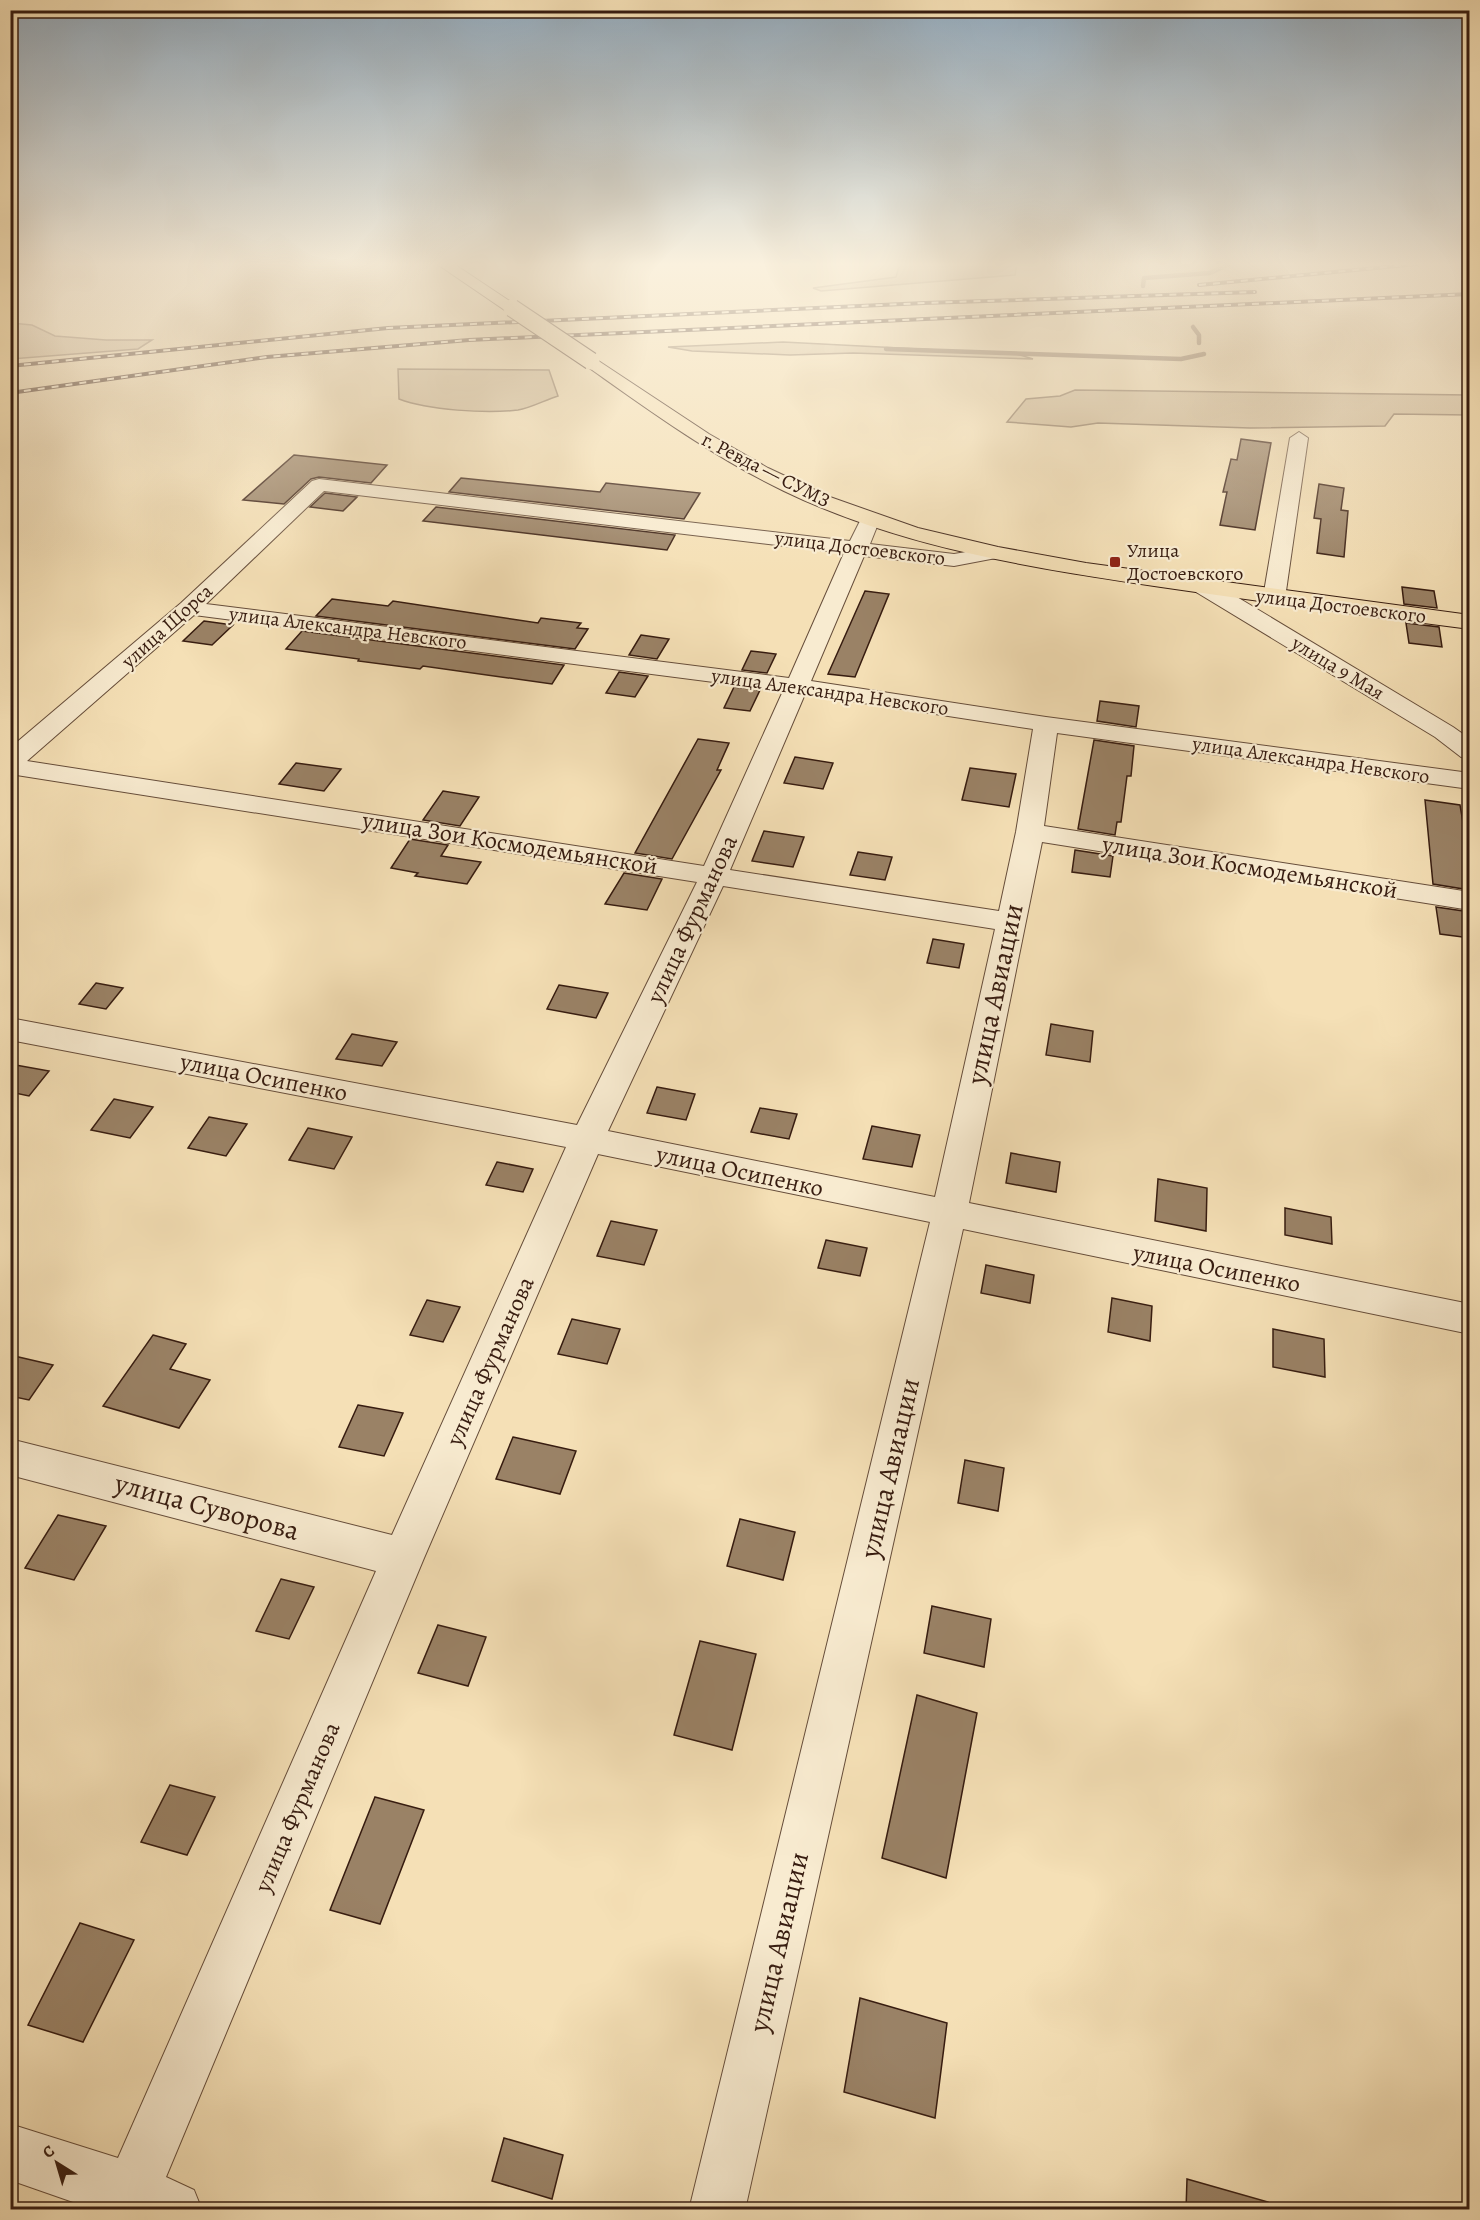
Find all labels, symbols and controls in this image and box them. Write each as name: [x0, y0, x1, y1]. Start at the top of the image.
street label: г. Ревда — СУМЗ: [697, 426, 835, 514]
street label: улица Достоевского: [772, 524, 947, 572]
place label: Улица Достоевского: [1127, 537, 1243, 587]
marker: Улица Достоевского: [1108, 555, 1122, 569]
street label: улица Щорса: [115, 577, 219, 675]
street label: улица Достоевского: [1253, 582, 1428, 630]
street label: улица Александра Невского: [227, 600, 468, 656]
street label: улица 9 Мая: [1286, 629, 1389, 706]
street label: улица Александра Невского: [709, 662, 950, 722]
street label: улица Александра Невского: [1190, 730, 1431, 790]
street label: улица Зои Космодемьянской: [359, 804, 660, 882]
street label: улица Зои Космодемьянской: [1099, 828, 1400, 906]
street label: улица Фурманова: [639, 830, 745, 1009]
street label: улица Авиации: [957, 900, 1033, 1089]
street label: улица Осипенко: [177, 1045, 350, 1109]
street label: улица Осипенко: [653, 1137, 826, 1204]
street label: улица Осипенко: [1130, 1236, 1303, 1300]
street label: улица Фурманова: [438, 1271, 542, 1452]
street label: улица Авиации: [851, 1374, 929, 1563]
street label: улица Суворова: [110, 1464, 304, 1550]
street label: улица Фурманова: [246, 1717, 347, 1898]
street label: улица Авиации: [740, 1848, 818, 2037]
north arrow: [27, 2133, 87, 2193]
text: С: [38, 2140, 59, 2164]

